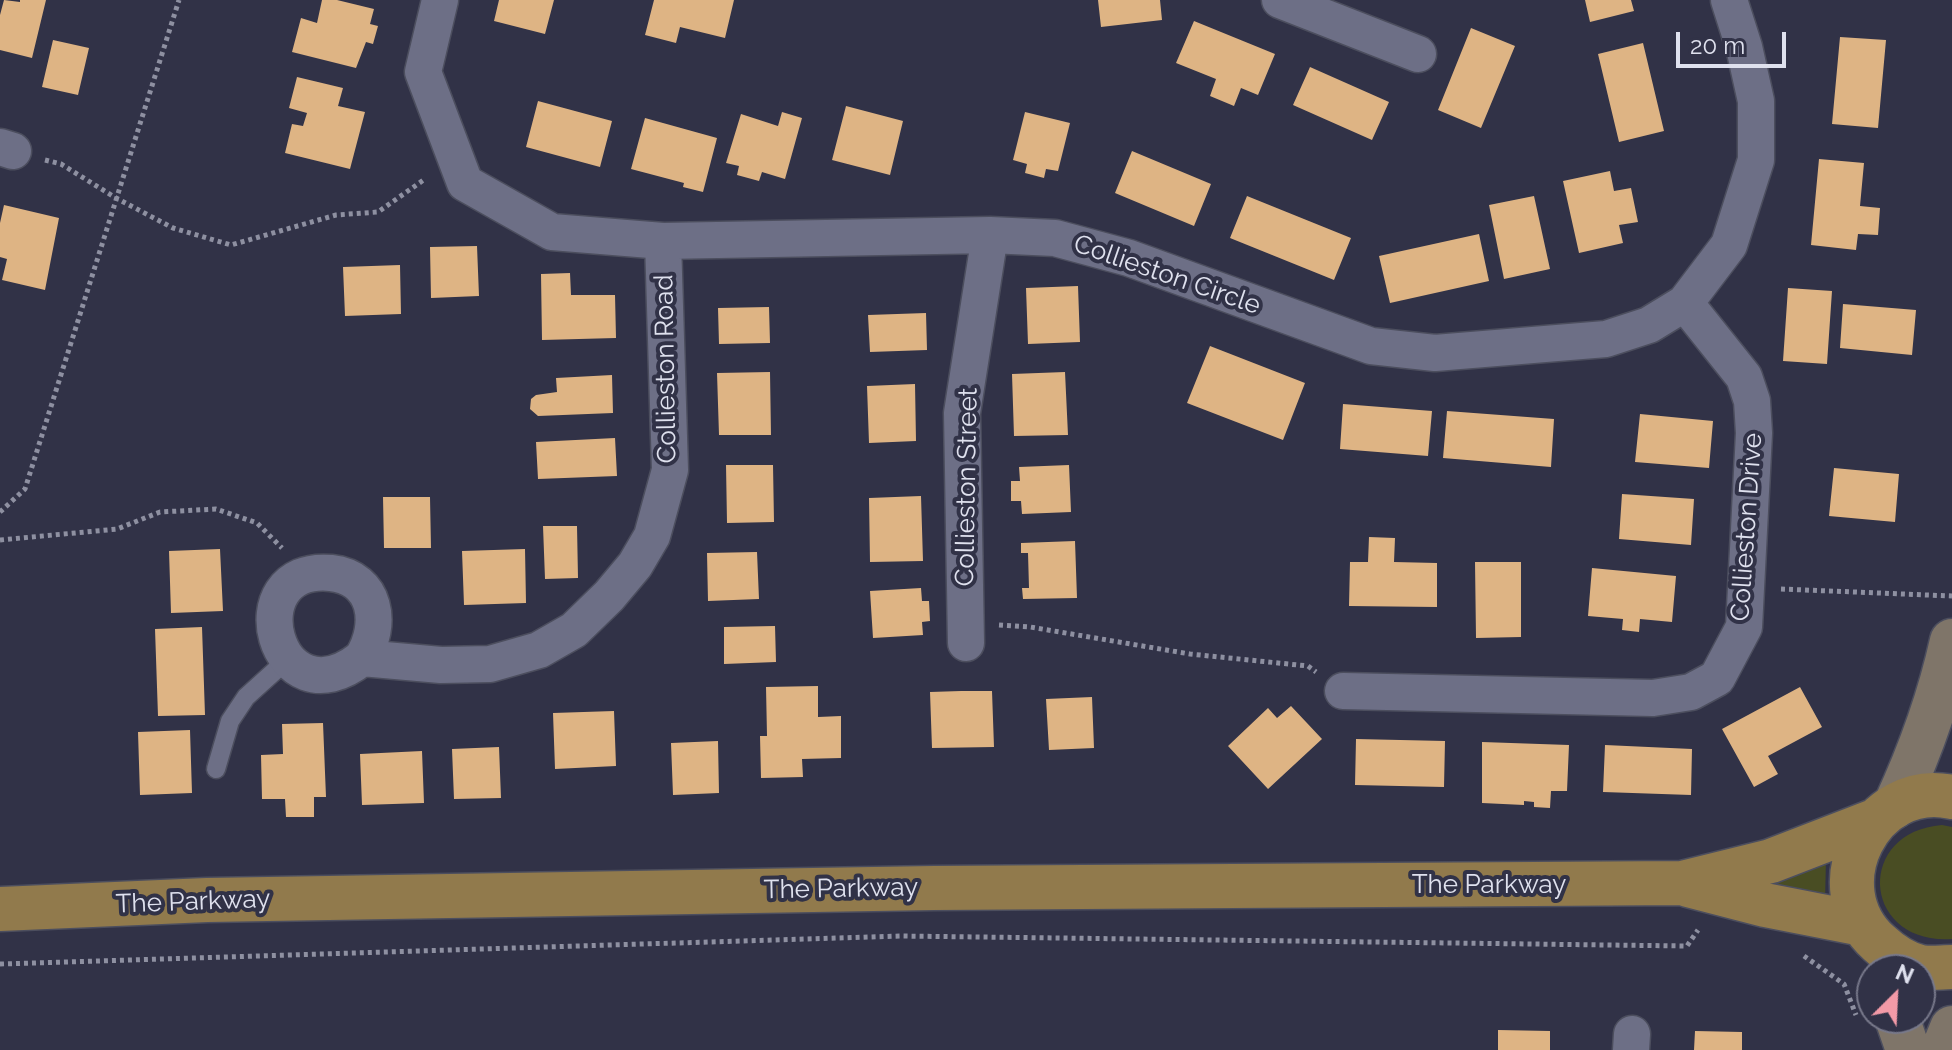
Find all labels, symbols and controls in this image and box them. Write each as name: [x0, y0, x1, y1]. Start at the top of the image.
scale bar: [1680, 16, 1790, 66]
text: 20 m: [1690, 31, 1745, 60]
street label: Collieston Circle: [1069, 228, 1265, 322]
street label: Collieston Road: [649, 274, 683, 464]
street label: Collieston Street: [950, 387, 984, 587]
street label: Collieston Drive: [1725, 432, 1769, 622]
street label: The Parkway: [1412, 869, 1566, 901]
street label: The Parkway: [763, 872, 919, 906]
street label: The Parkway: [115, 884, 271, 920]
north arrow: [1856, 954, 1936, 1034]
text: N: [1892, 959, 1918, 989]

